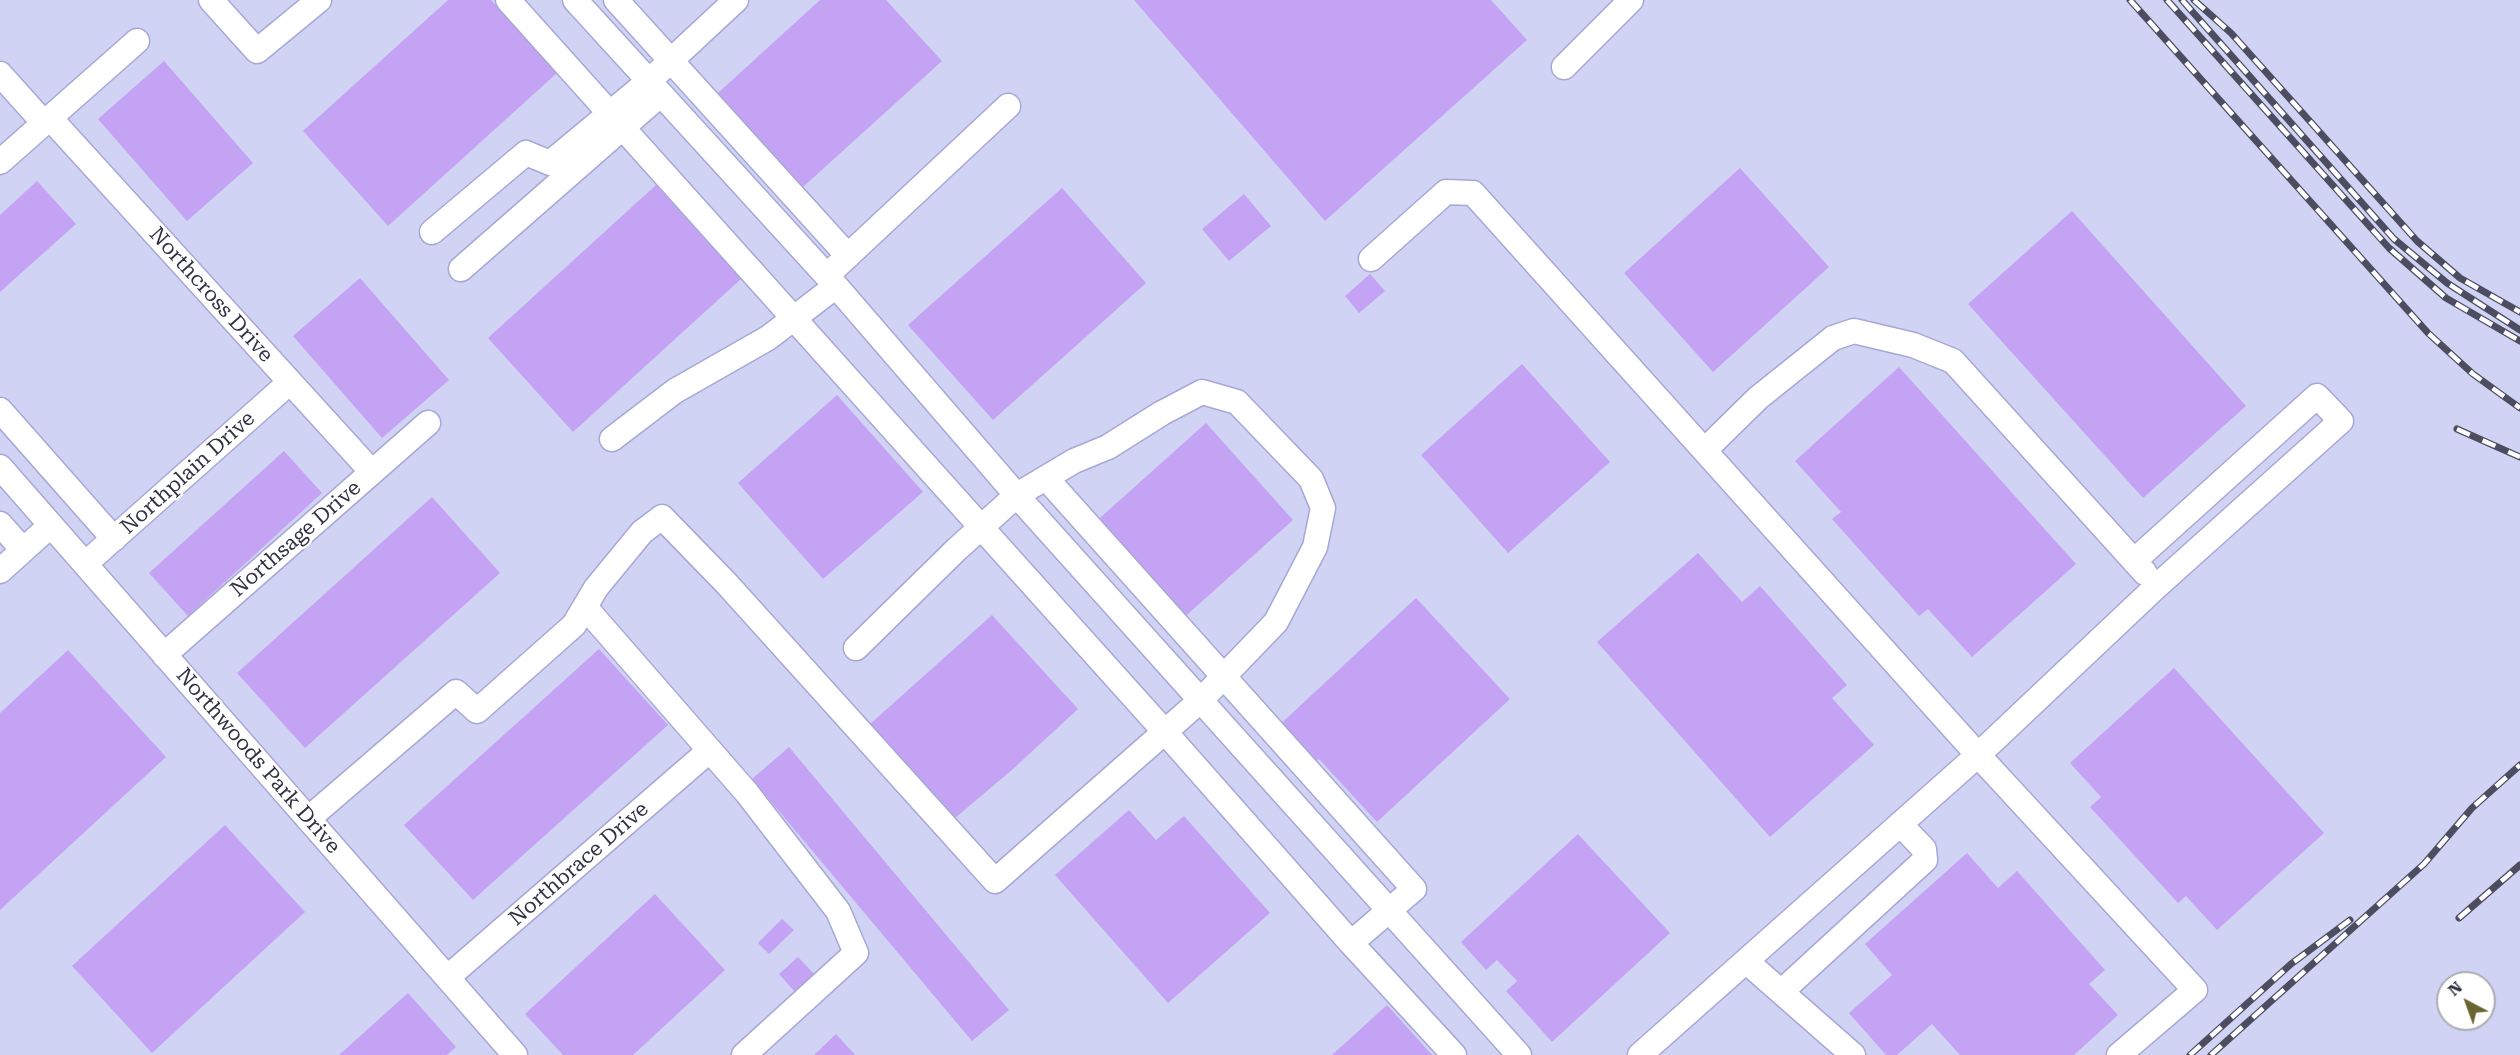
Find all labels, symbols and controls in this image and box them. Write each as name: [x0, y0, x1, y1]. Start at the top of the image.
street label: Northcross Drive: [144, 222, 278, 368]
street label: Northplain Drive: [116, 406, 260, 540]
street label: Northsage Drive: [226, 476, 366, 602]
street label: Northwoods Park Drive: [171, 663, 345, 859]
street label: Northbrace Drive: [504, 797, 654, 931]
north arrow: [2436, 971, 2496, 1031]
text: N: [2444, 977, 2466, 1000]

